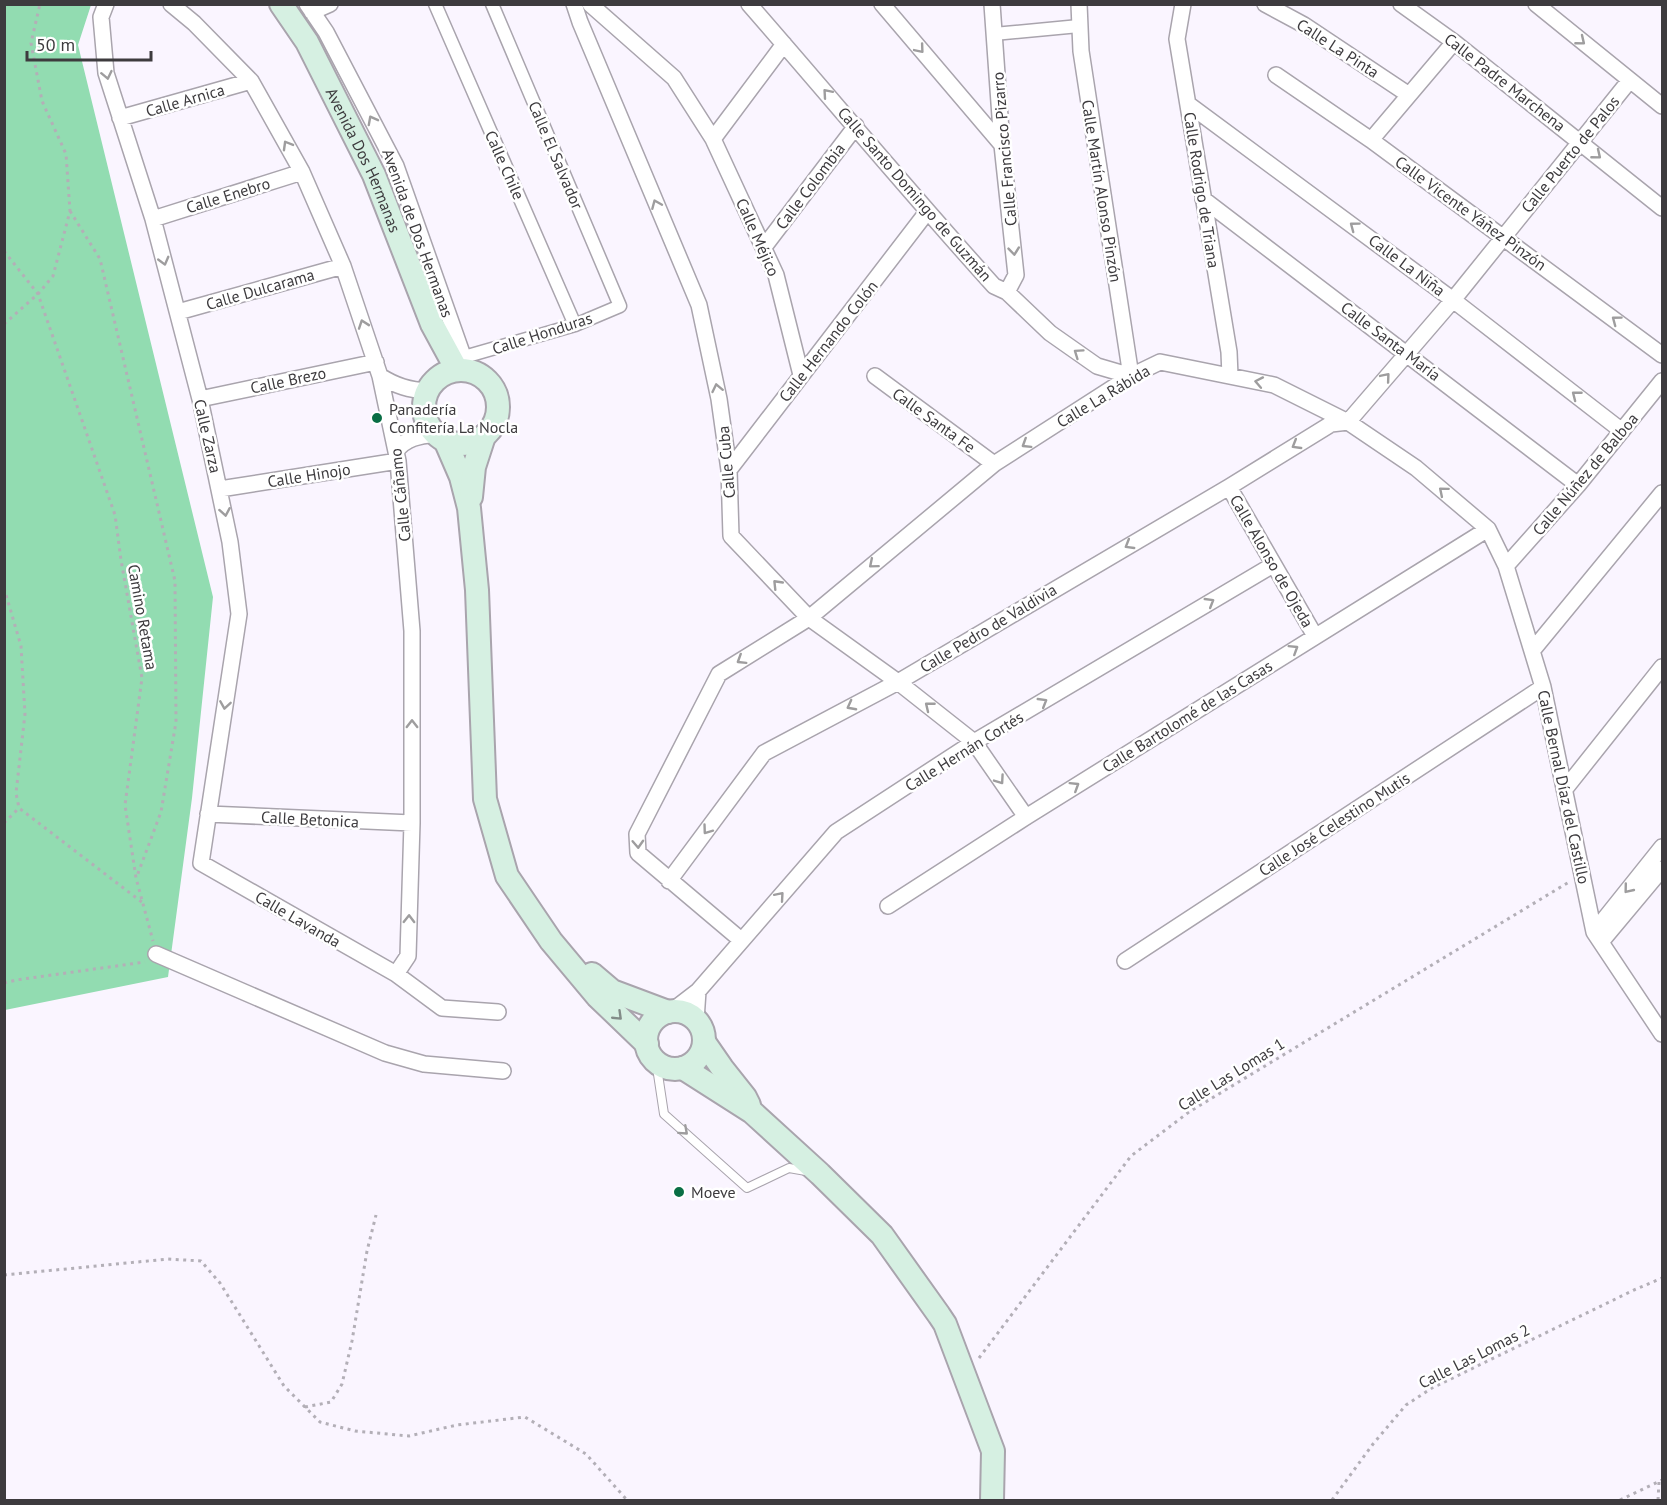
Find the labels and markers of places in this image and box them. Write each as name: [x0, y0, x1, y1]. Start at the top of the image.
place label: Panadería Confitería La Nocla: [389, 399, 518, 437]
marker: Panadería Confitería La Nocla: [370, 411, 384, 425]
place label: Moeve: [691, 1182, 736, 1202]
marker: Moeve: [672, 1185, 686, 1199]

